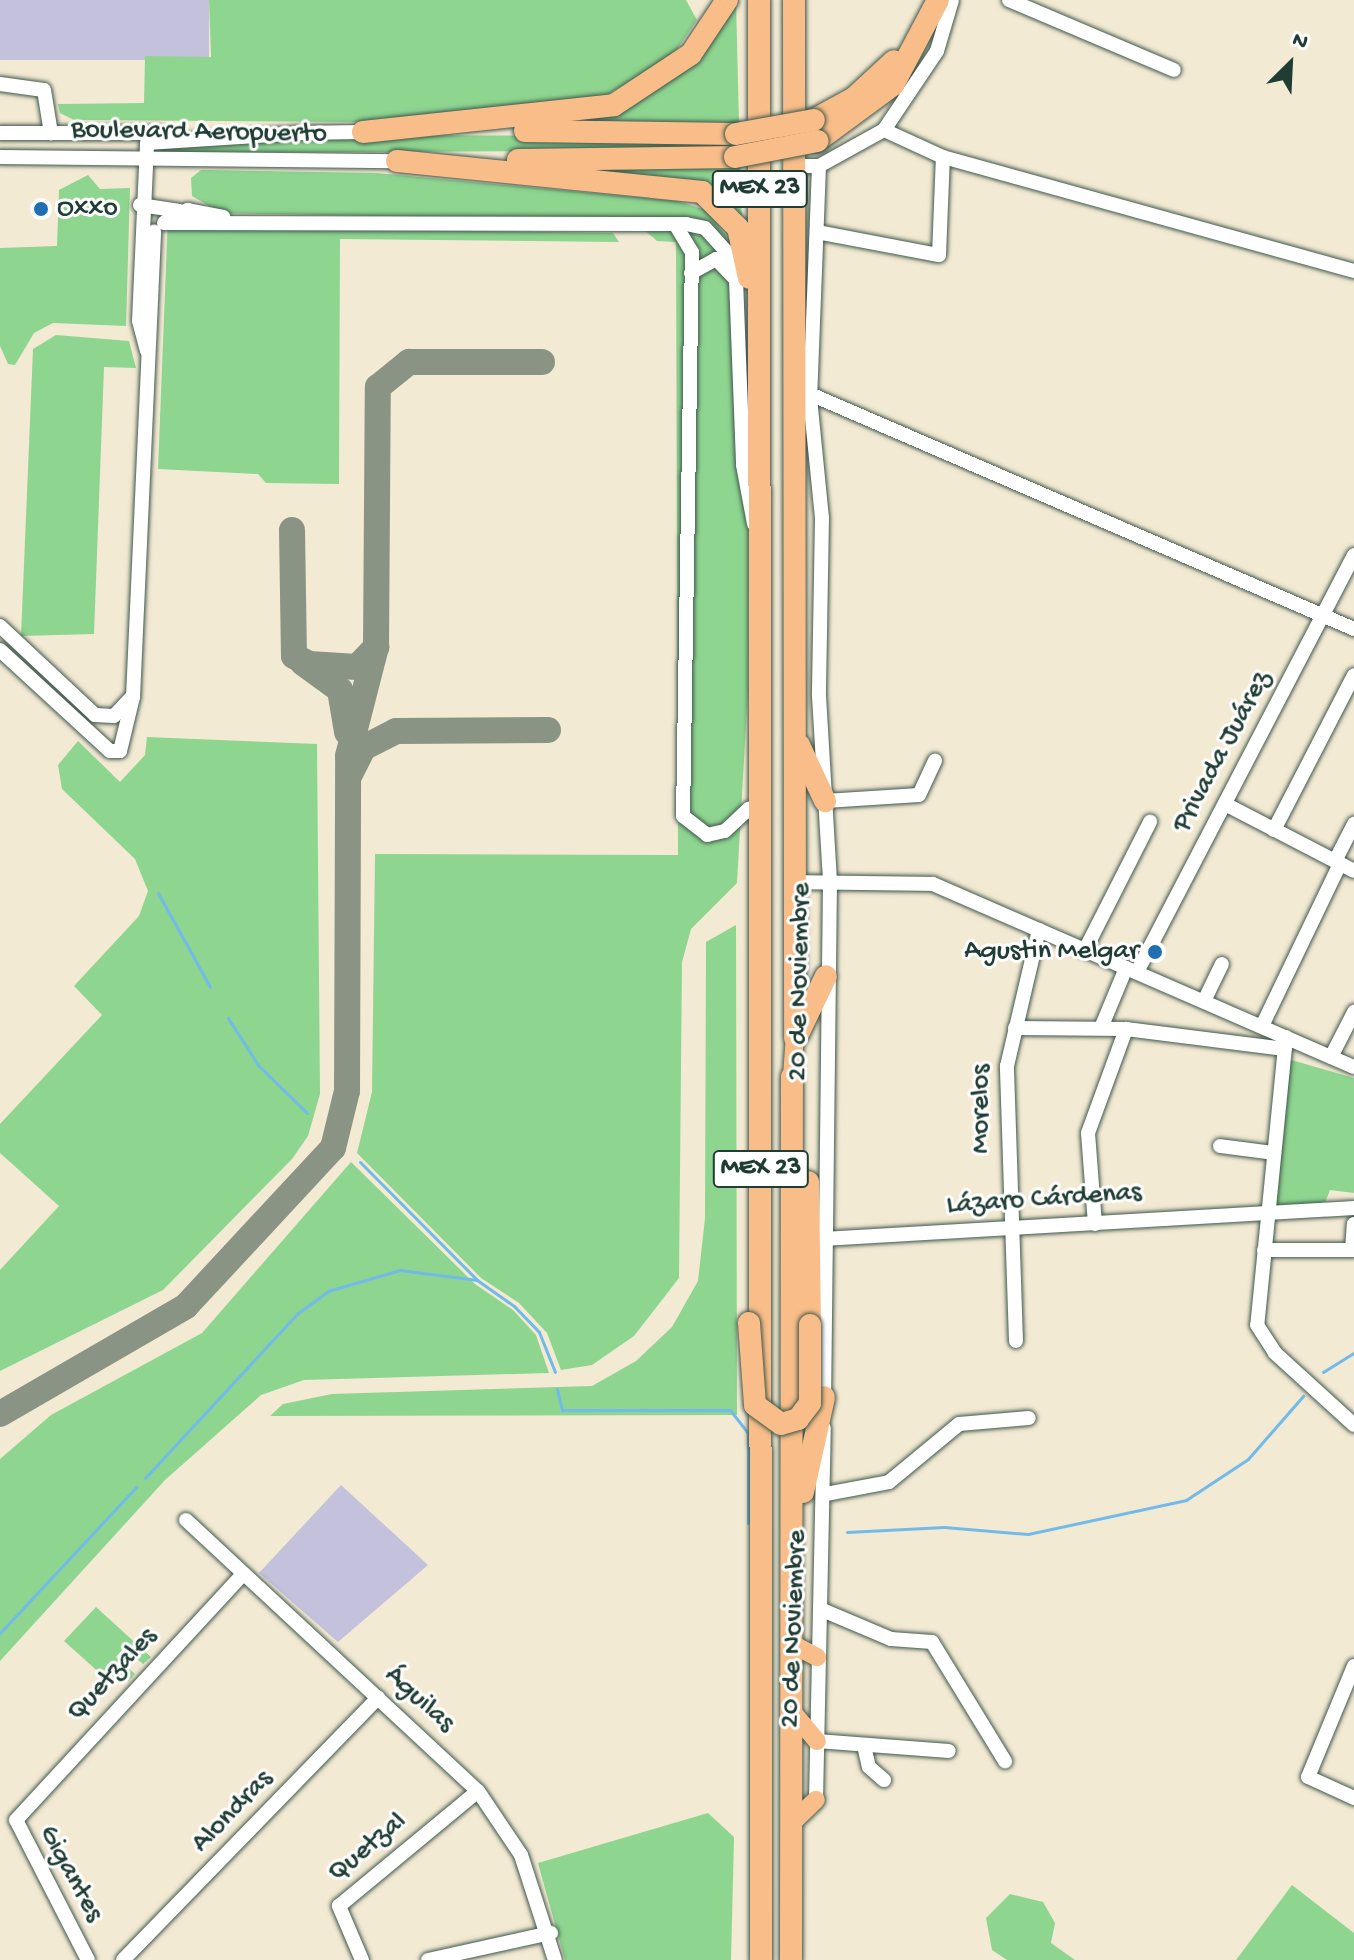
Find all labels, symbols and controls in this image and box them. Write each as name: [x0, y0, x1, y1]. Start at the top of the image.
north arrow: [1250, 24, 1330, 104]
text: N: [1288, 27, 1312, 57]
street label: Boulevard Aeropuerto: [71, 114, 327, 152]
road number: MEX 23: [710, 167, 810, 211]
place label: Oxxo: [57, 192, 118, 226]
marker: Oxxo: [32, 200, 50, 218]
street label: Privada Juárez: [1166, 665, 1280, 839]
street label: 20 de Noviembre: [782, 882, 820, 1082]
place label: Agustin Melgar: [964, 935, 1139, 969]
marker: Agustin Melgar: [1146, 943, 1164, 961]
street label: Morelos: [965, 1064, 999, 1154]
road number: MEX 23: [711, 1147, 811, 1191]
street label: Lázaro Cárdenas: [945, 1176, 1143, 1224]
street label: 20 de Noviembre: [775, 1529, 815, 1729]
street label: Quetzales: [61, 1621, 165, 1729]
street label: Águilas: [377, 1660, 461, 1740]
street label: Alondras: [185, 1763, 281, 1861]
street label: Quetzal: [322, 1806, 414, 1890]
street label: Gigantes: [30, 1820, 110, 1928]

